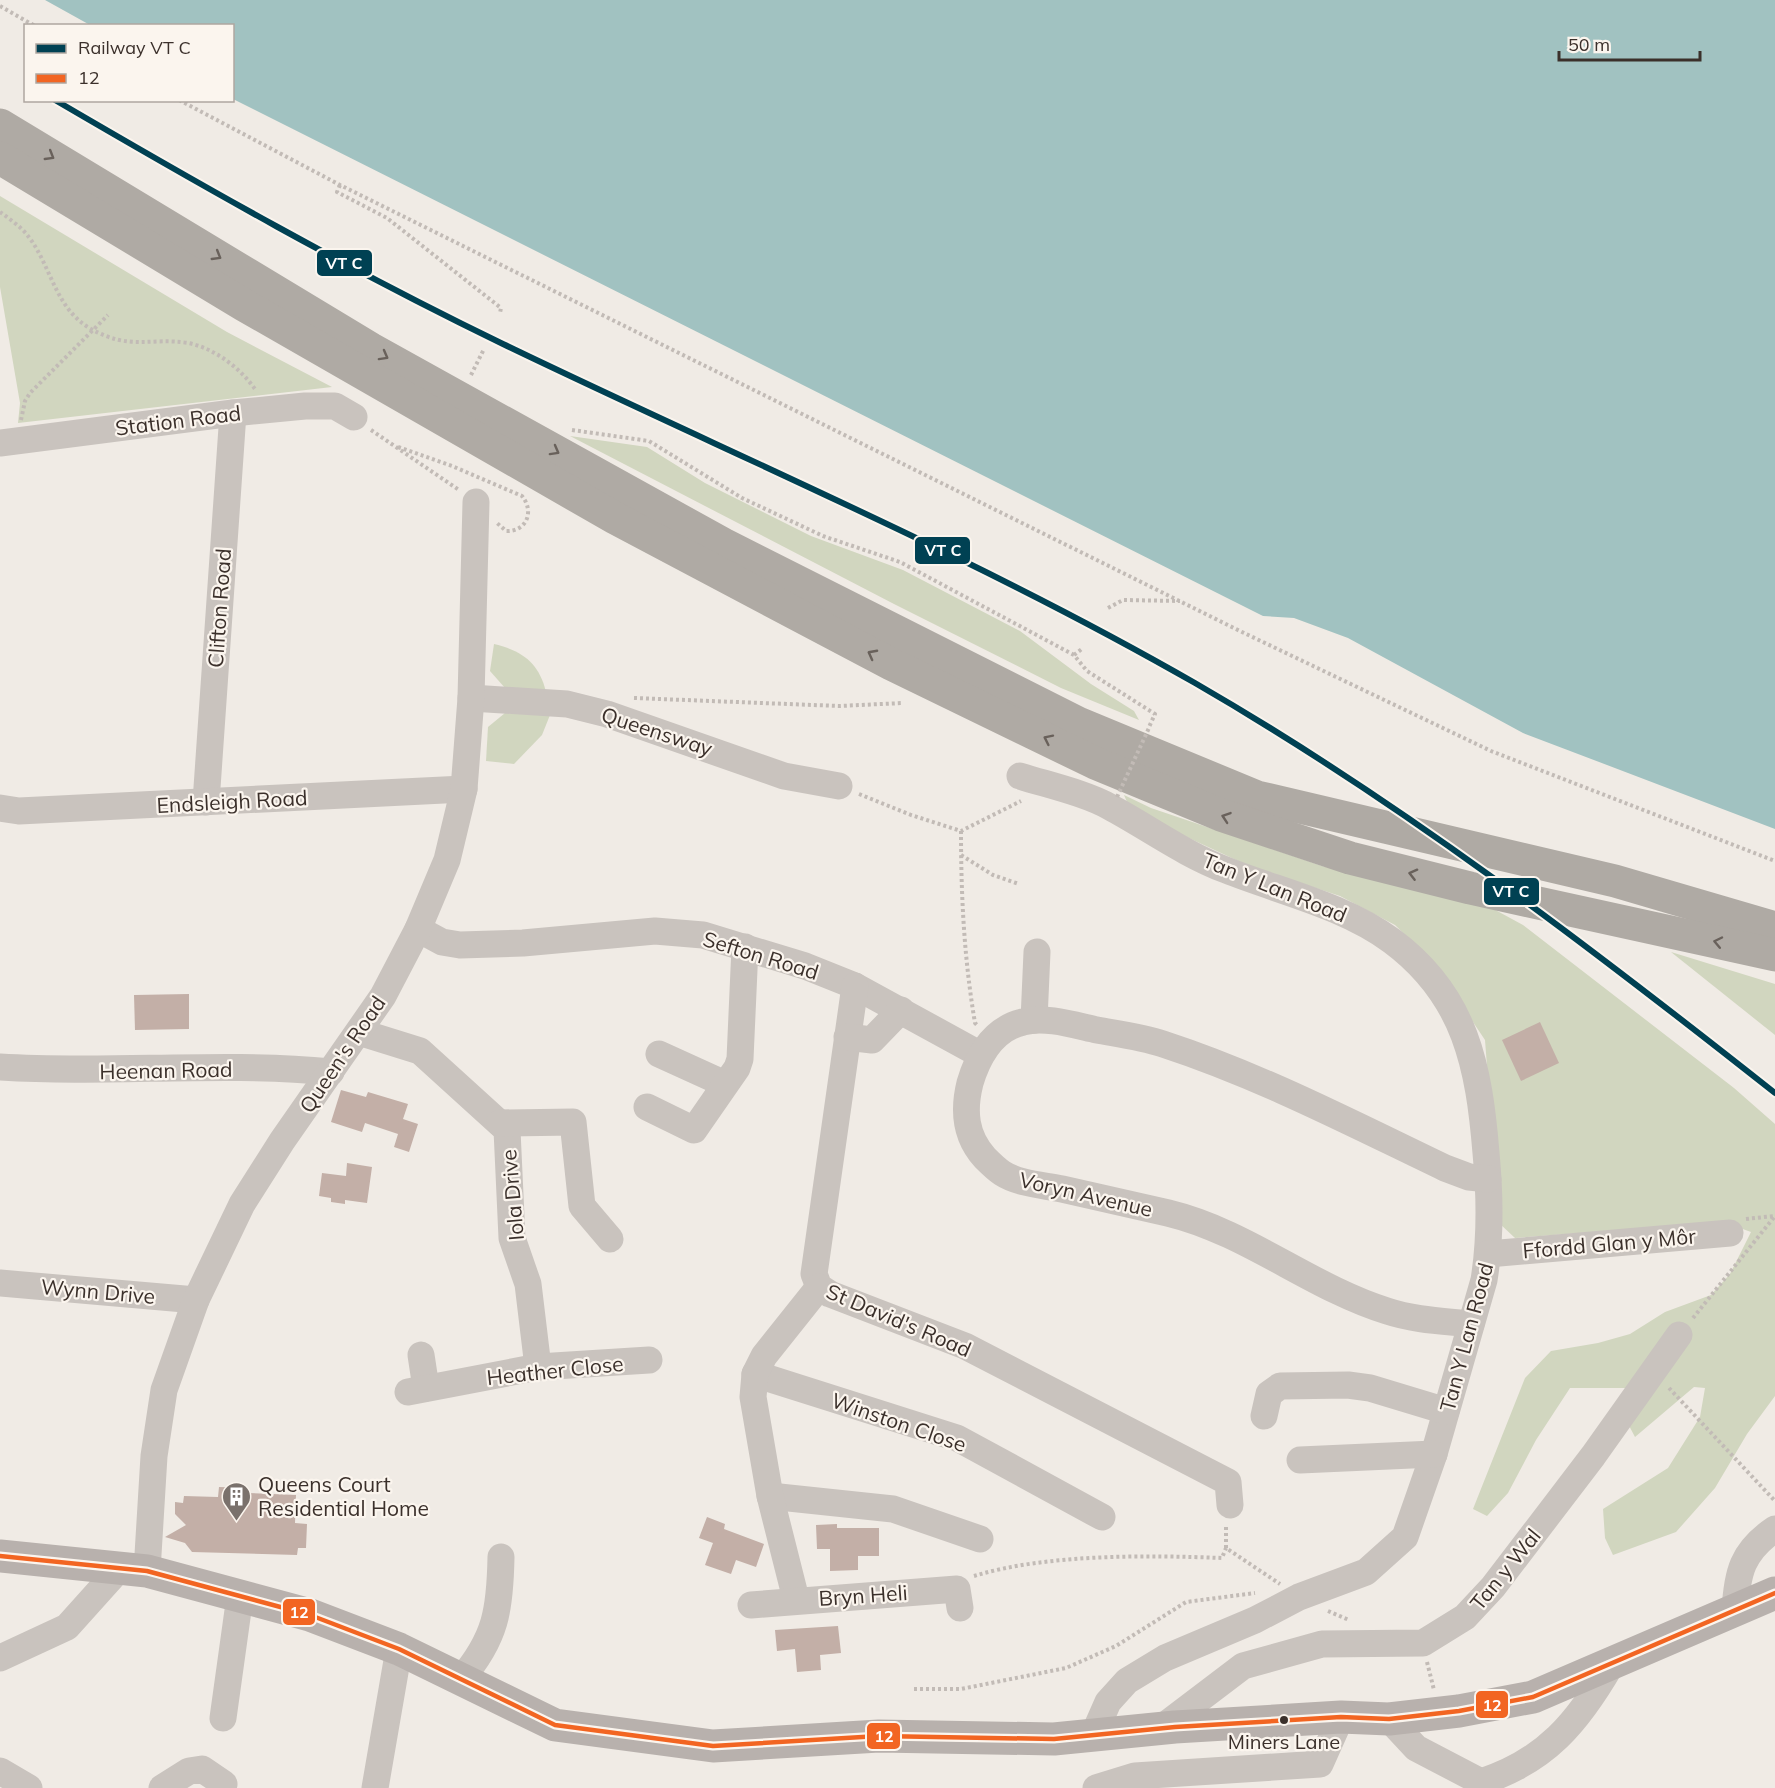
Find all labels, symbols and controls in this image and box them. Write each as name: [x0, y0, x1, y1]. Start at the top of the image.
legend: [24, 24, 234, 102]
scale bar: [1559, 24, 1700, 62]
text: 50 m: [1568, 33, 1610, 56]
text: Railway VT C: [78, 36, 191, 59]
text: 12: [78, 66, 100, 89]
one-way arrow: [44, 148, 54, 160]
one-way arrow: [211, 249, 221, 260]
line badge: VT C: [316, 249, 373, 277]
text: VT C: [324, 253, 363, 273]
one-way arrow: [378, 349, 388, 360]
street label: Station Road: [114, 399, 242, 441]
one-way arrow: [549, 444, 559, 455]
line badge: VT C: [914, 536, 971, 565]
text: VT C: [923, 540, 962, 560]
street label: Clifton Road: [202, 548, 236, 668]
one-way arrow: [868, 650, 879, 661]
street label: Queensway: [598, 701, 716, 761]
one-way arrow: [1043, 735, 1054, 747]
street label: Endsleigh Road: [156, 784, 308, 818]
one-way arrow: [1222, 811, 1232, 824]
street label: Tan Y Lan Road: [1199, 846, 1351, 928]
one-way arrow: [1408, 868, 1418, 881]
line badge: VT C: [1483, 877, 1540, 906]
text: VT C: [1491, 881, 1530, 901]
street label: Sefton Road: [700, 925, 822, 985]
one-way arrow: [1713, 936, 1723, 949]
street label: Queen's Road: [293, 991, 391, 1117]
street label: Heenan Road: [99, 1056, 233, 1084]
street label: Iola Drive: [495, 1148, 529, 1242]
street label: Voryn Avenue: [1017, 1166, 1155, 1222]
street label: Ffordd Glan y Môr: [1521, 1222, 1697, 1264]
street label: Tan Y Lan Road: [1434, 1260, 1498, 1414]
street label: Wynn Drive: [40, 1273, 156, 1309]
street label: St David's Road: [823, 1278, 975, 1362]
street label: Heather Close: [485, 1350, 625, 1390]
street label: Winston Close: [828, 1387, 970, 1457]
place label: Queens Court Residential Home: [258, 1471, 429, 1521]
building icon: Queens Court Residential Home: [221, 1480, 253, 1522]
street label: Tan y Wal: [1464, 1523, 1546, 1615]
street label: Bryn Heli: [818, 1579, 908, 1611]
line badge: 12: [282, 1598, 316, 1626]
text: 12: [289, 1602, 309, 1622]
line badge: 12: [1475, 1690, 1509, 1719]
text: 12: [1482, 1695, 1502, 1715]
marker: Miners Lane: [1278, 1714, 1290, 1726]
line badge: 12: [866, 1722, 901, 1750]
text: 12: [874, 1726, 894, 1746]
place label: Miners Lane: [1228, 1729, 1340, 1754]

